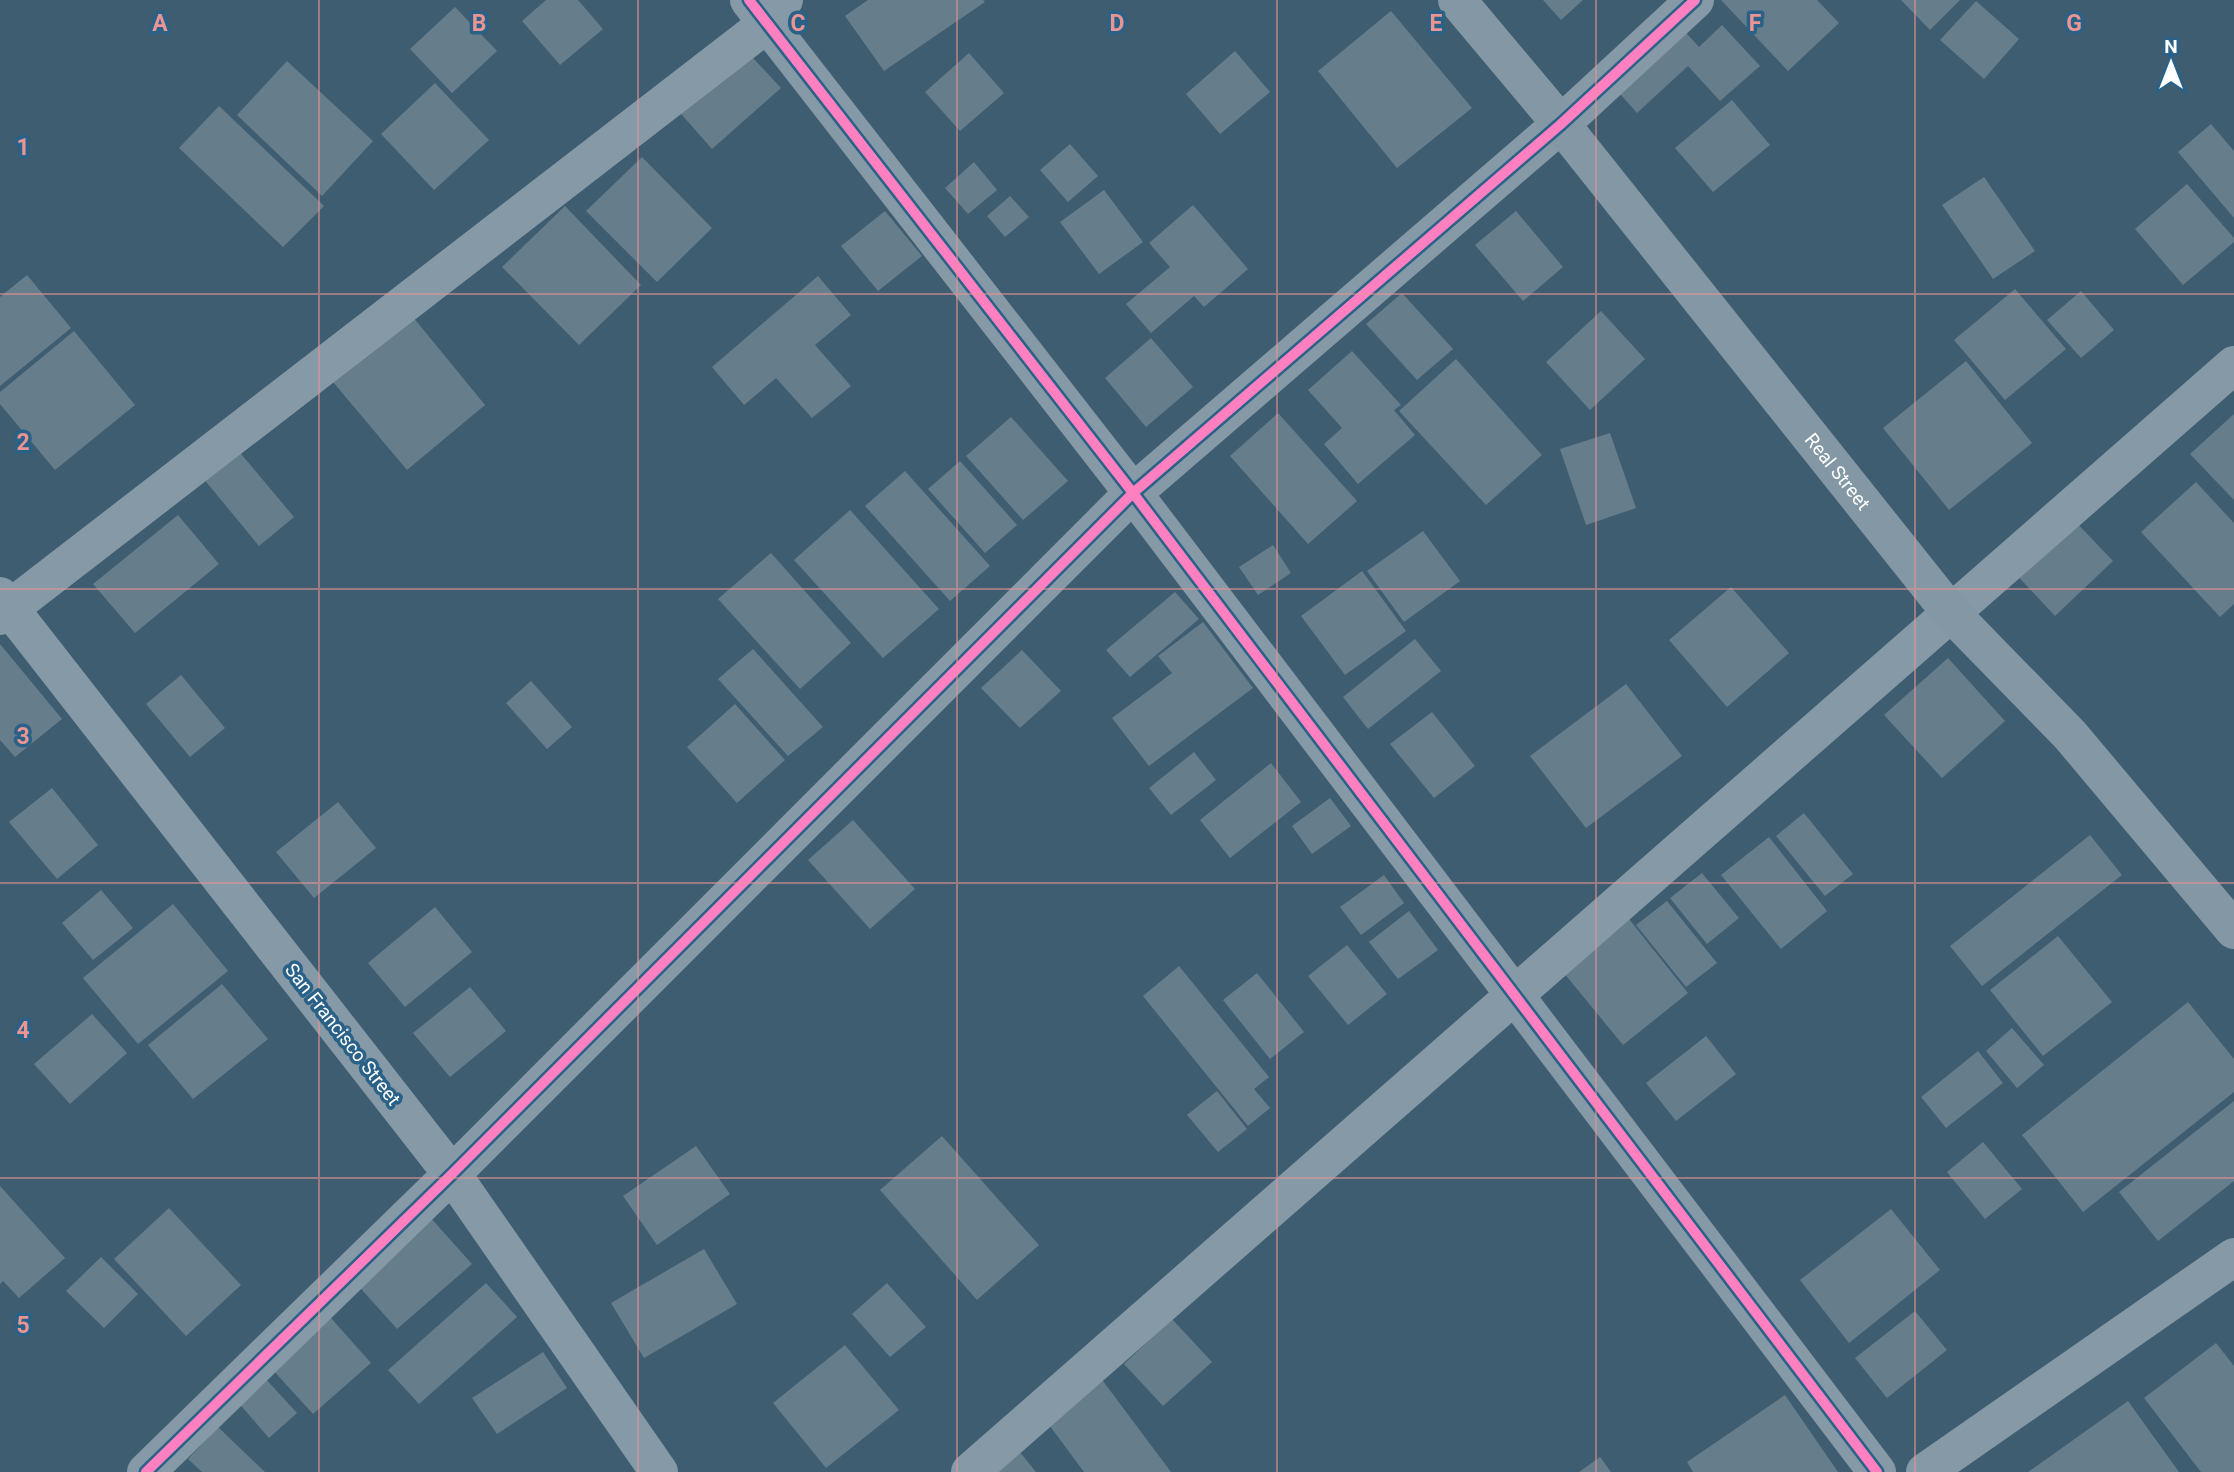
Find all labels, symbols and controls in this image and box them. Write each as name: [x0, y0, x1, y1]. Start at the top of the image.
text: A: [152, 10, 168, 37]
text: B: [472, 10, 486, 37]
text: C: [790, 10, 806, 37]
text: D: [1110, 10, 1124, 37]
text: E: [1430, 10, 1443, 37]
text: F: [1749, 10, 1762, 37]
text: G: [2066, 10, 2082, 37]
north arrow: [2136, 28, 2206, 98]
text: N: [2164, 35, 2178, 58]
text: 1: [16, 134, 30, 161]
text: 2: [16, 429, 30, 456]
street label: Real Street: [1800, 429, 1875, 515]
text: 3: [16, 723, 30, 750]
street label: San Francisco Street: [280, 959, 405, 1110]
text: 4: [16, 1017, 30, 1044]
text: 5: [16, 1312, 30, 1339]

